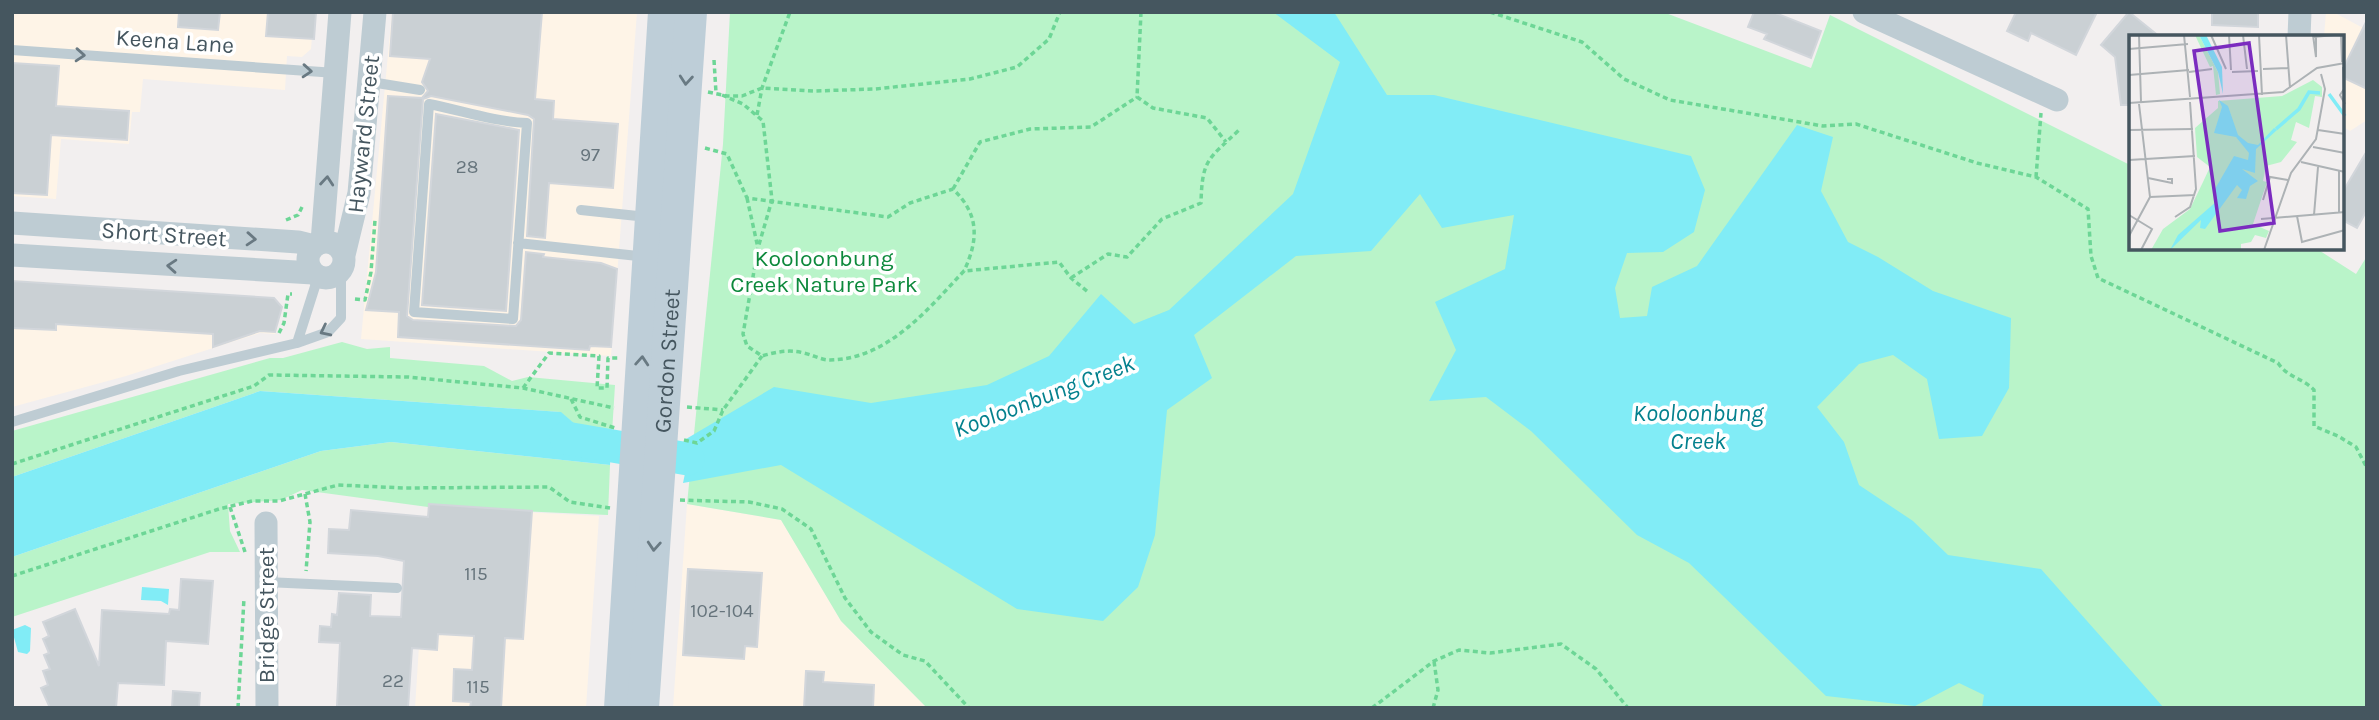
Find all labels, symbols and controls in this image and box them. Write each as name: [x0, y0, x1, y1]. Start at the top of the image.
street label: Keena Lane: [115, 24, 235, 59]
inset map: [2129, 35, 2344, 250]
one-way arrow: [75, 47, 86, 62]
street label: Hayward Street: [342, 53, 385, 214]
one-way arrow: [302, 64, 313, 79]
one-way arrow: [679, 75, 694, 86]
house number: 97: [580, 144, 600, 166]
house number: 28: [456, 156, 478, 178]
one-way arrow: [319, 175, 334, 186]
street label: Short Street: [100, 217, 228, 252]
one-way arrow: [246, 232, 257, 247]
park label: Kooloonbung Creek Nature Park: [730, 245, 918, 298]
one-way arrow: [166, 259, 177, 274]
street label: Gordon Street: [649, 288, 686, 434]
one-way arrow: [319, 323, 332, 337]
water label: Kooloonbung Creek: [950, 348, 1139, 443]
one-way arrow: [634, 355, 649, 366]
water label: Kooloonbung Creek: [1633, 399, 1764, 455]
one-way arrow: [646, 541, 661, 552]
street label: Bridge Street: [253, 546, 280, 683]
house number: 115: [464, 563, 488, 585]
house number: 102-104: [690, 600, 754, 622]
house number: 22: [382, 670, 404, 692]
house number: 115: [466, 676, 490, 698]

